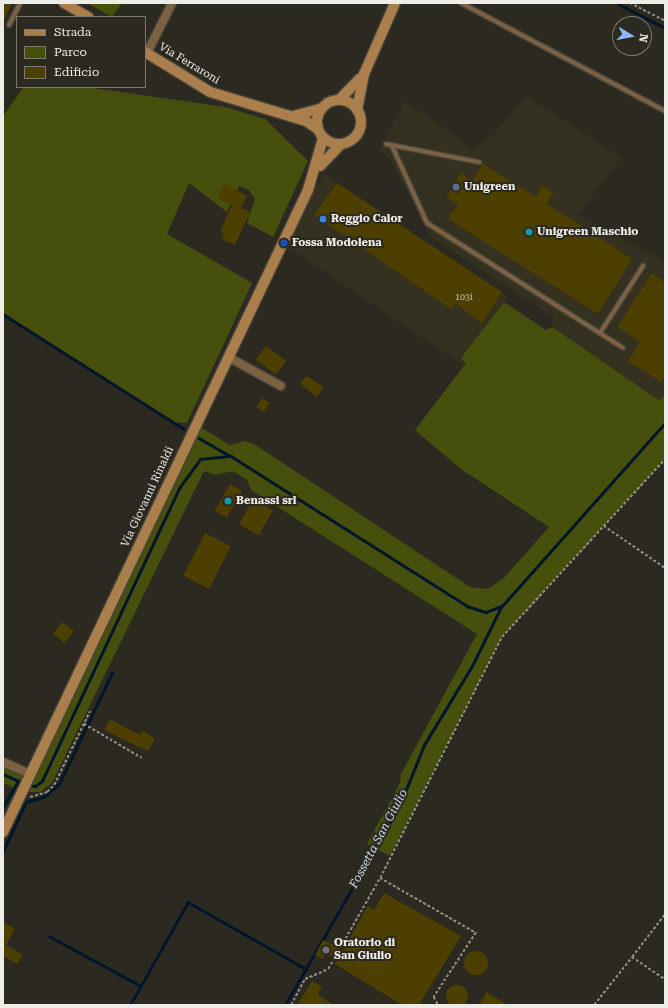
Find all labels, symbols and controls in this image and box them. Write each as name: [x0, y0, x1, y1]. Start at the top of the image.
legend: [16, 16, 146, 88]
north arrow: [612, 16, 652, 56]
text: Strada: [54, 25, 91, 39]
text: N: [636, 33, 650, 43]
street label: Via Ferraroni: [156, 41, 222, 87]
text: Parco: [54, 45, 87, 59]
text: Edificio: [54, 65, 99, 79]
place label: Unigreen: [464, 180, 515, 194]
marker: Unigreen: [451, 182, 461, 192]
place label: Reggio Calor: [331, 212, 403, 226]
marker: Reggio Calor: [318, 214, 328, 224]
place label: Unigreen Maschio: [537, 225, 638, 239]
marker: Unigreen Maschio: [524, 227, 534, 237]
place label: Fossa Modolena: [292, 236, 382, 250]
marker: Fossa Modolena: [279, 238, 289, 248]
house number: 103i: [455, 292, 473, 302]
street label: Via Giovanni Rinaldi: [119, 445, 177, 549]
place label: Benassi srl: [236, 494, 296, 508]
marker: Benassi srl: [223, 496, 233, 506]
water label: Fossetta San Giulio: [347, 787, 411, 891]
place label: Oratorio di San Giulio: [334, 937, 395, 963]
marker: Oratorio di San Giulio: [321, 945, 331, 955]

